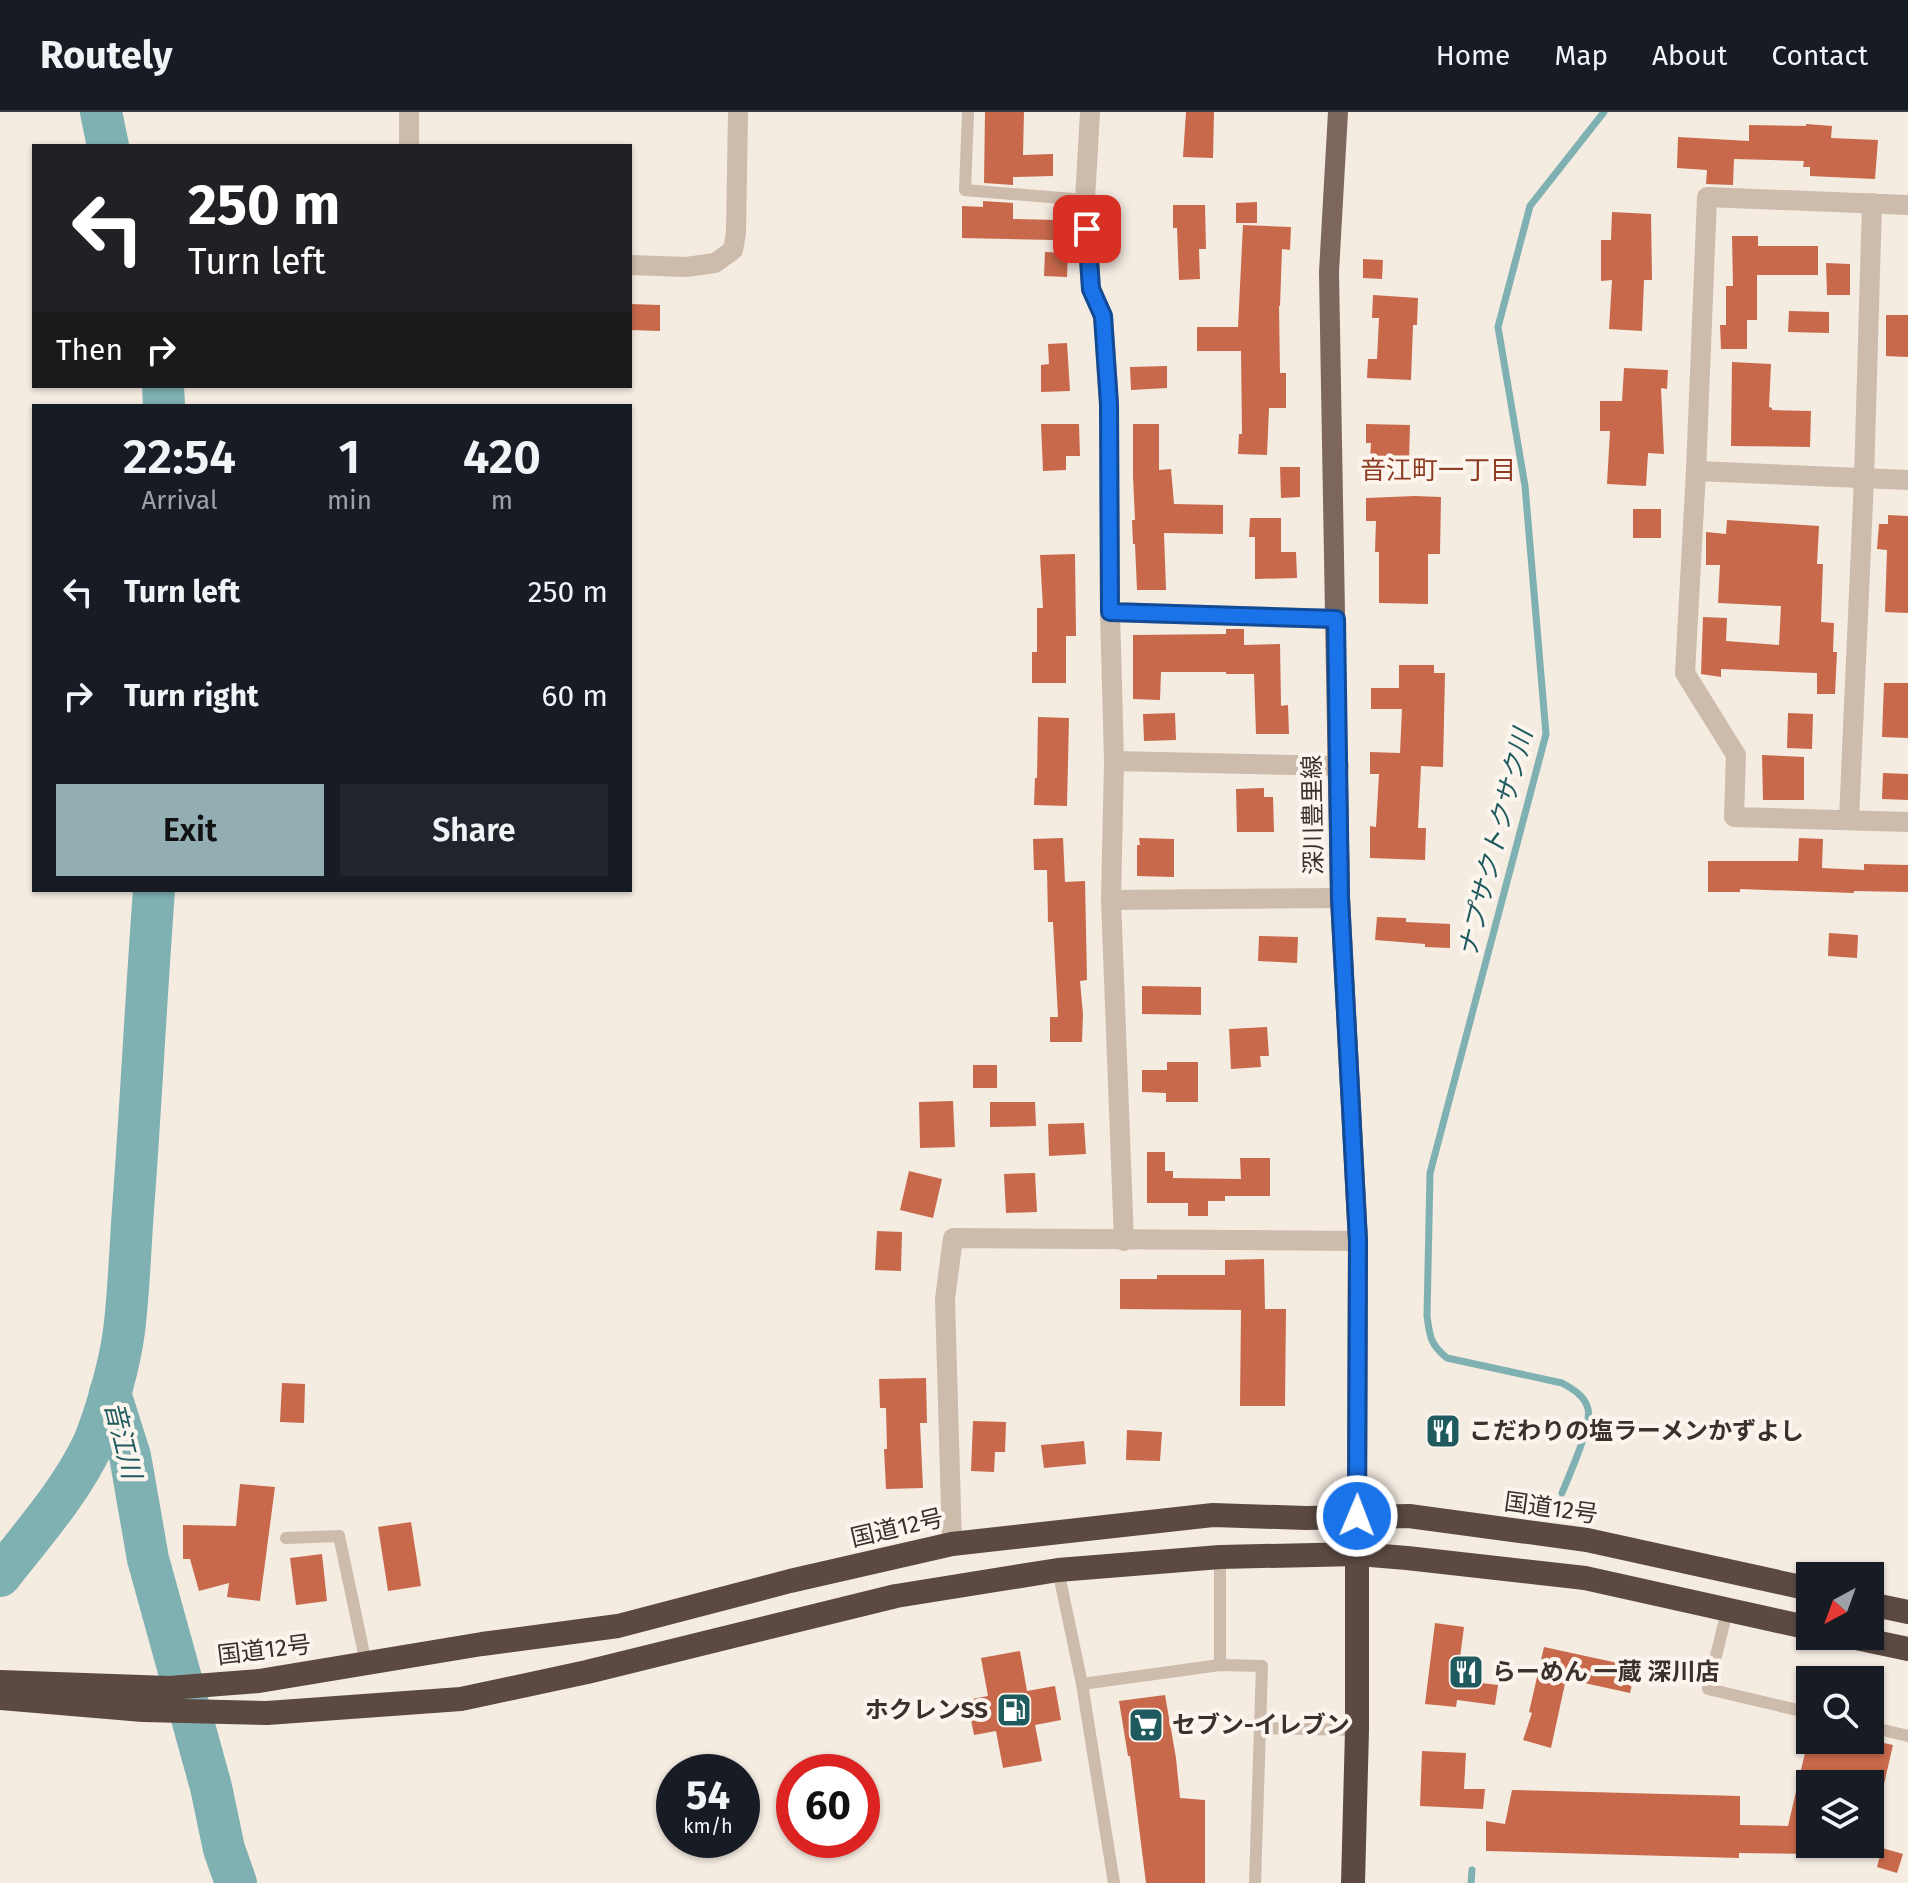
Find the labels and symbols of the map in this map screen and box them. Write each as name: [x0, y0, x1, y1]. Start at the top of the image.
pin: [1053, 195, 1121, 263]
district label: 音江町一丁目: [1360, 455, 1516, 486]
water label: ナプサクトクサク川: [1452, 723, 1540, 960]
street label: 深川豊里線: [1298, 755, 1328, 875]
water label: 音江川: [98, 1399, 148, 1485]
restaurant icon: こだわりの塩ラーメンかずよし: [1424, 1412, 1462, 1450]
place label: こだわりの塩ラーメンかずよし: [1469, 1417, 1804, 1445]
position arrow: [1315, 1474, 1399, 1558]
street label: 国道12号: [1502, 1488, 1600, 1528]
street label: 国道12号: [848, 1504, 946, 1552]
north arrow: [1796, 1562, 1884, 1650]
street label: 国道12号: [216, 1630, 312, 1670]
restaurant icon: らーめん 一蔵 深川店: [1447, 1653, 1485, 1691]
place label: らーめん 一蔵 深川店: [1492, 1658, 1719, 1686]
fuel station icon: ホクレンSS: [995, 1691, 1033, 1729]
place label: ホクレンSS: [865, 1696, 988, 1724]
supermarket icon: セブン-イレブン: [1127, 1706, 1165, 1744]
place label: セブン-イレブン: [1172, 1711, 1350, 1739]
speed limit sign: 60: [776, 1754, 880, 1858]

